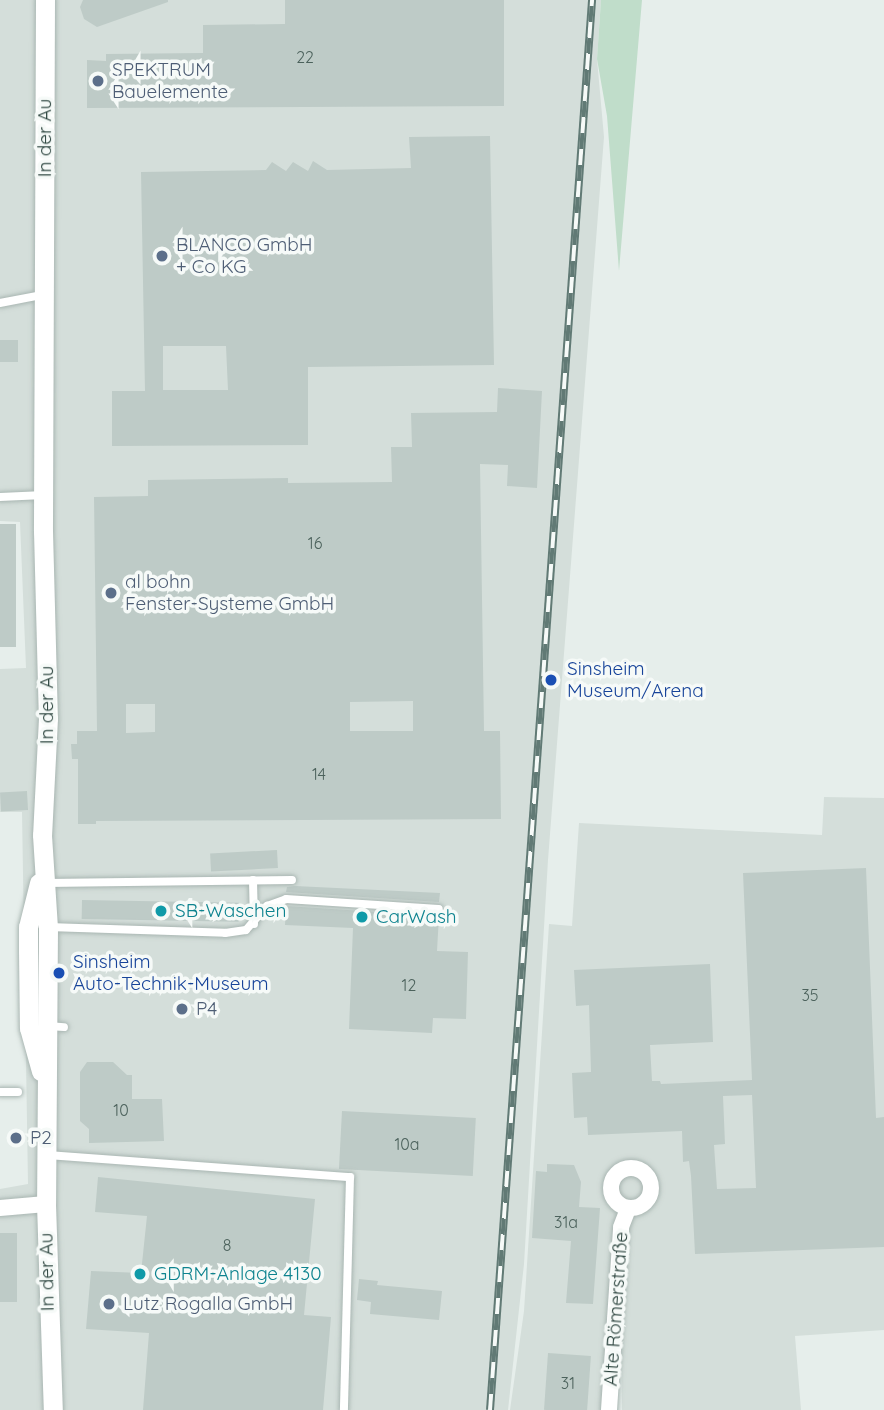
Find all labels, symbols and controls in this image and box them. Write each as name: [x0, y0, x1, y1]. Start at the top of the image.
house number: 22: [296, 47, 314, 67]
place label: SPEKTRUM Bauelemente: [112, 59, 228, 103]
marker: SPEKTRUM Bauelemente: [90, 73, 106, 89]
street label: In der Au: [34, 99, 56, 177]
place label: BLANCO GmbH + Co KG: [176, 234, 312, 278]
marker: BLANCO GmbH + Co KG: [154, 248, 170, 264]
house number: 16: [308, 533, 322, 553]
place label: al bohn Fenster-Systeme GmbH: [125, 571, 334, 615]
marker: al bohn Fenster-Systeme GmbH: [103, 585, 119, 601]
place label: Sinsheim Museum/Arena: [567, 658, 704, 702]
street label: In der Au: [36, 666, 58, 744]
marker: Sinsheim Museum/Arena: [541, 670, 561, 690]
house number: 14: [312, 764, 326, 784]
place label: SB-Waschen: [175, 900, 286, 922]
marker: SB-Waschen: [153, 903, 169, 919]
place label: CarWash: [376, 906, 457, 928]
marker: CarWash: [354, 909, 370, 925]
place label: Sinsheim Auto-Technik-Museum: [73, 951, 269, 995]
marker: Sinsheim Auto-Technik-Museum: [51, 965, 67, 981]
house number: 12: [402, 975, 416, 995]
house number: 35: [801, 985, 819, 1005]
place label: P4: [196, 998, 217, 1020]
marker: P4: [174, 1001, 190, 1017]
house number: 10: [113, 1100, 129, 1120]
place label: P2: [30, 1127, 52, 1149]
marker: P2: [8, 1130, 24, 1146]
house number: 10a: [394, 1134, 420, 1154]
house number: 31a: [554, 1212, 578, 1232]
street label: Alte Römerstraße: [599, 1231, 633, 1387]
street label: In der Au: [35, 1233, 59, 1311]
house number: 8: [223, 1235, 231, 1255]
place label: GDRM-Anlage 4130: [154, 1263, 321, 1285]
marker: GDRM-Anlage 4130: [132, 1266, 148, 1282]
place label: Lutz Rogalla GmbH: [123, 1293, 293, 1315]
marker: Lutz Rogalla GmbH: [101, 1296, 117, 1312]
house number: 31: [561, 1373, 575, 1393]

